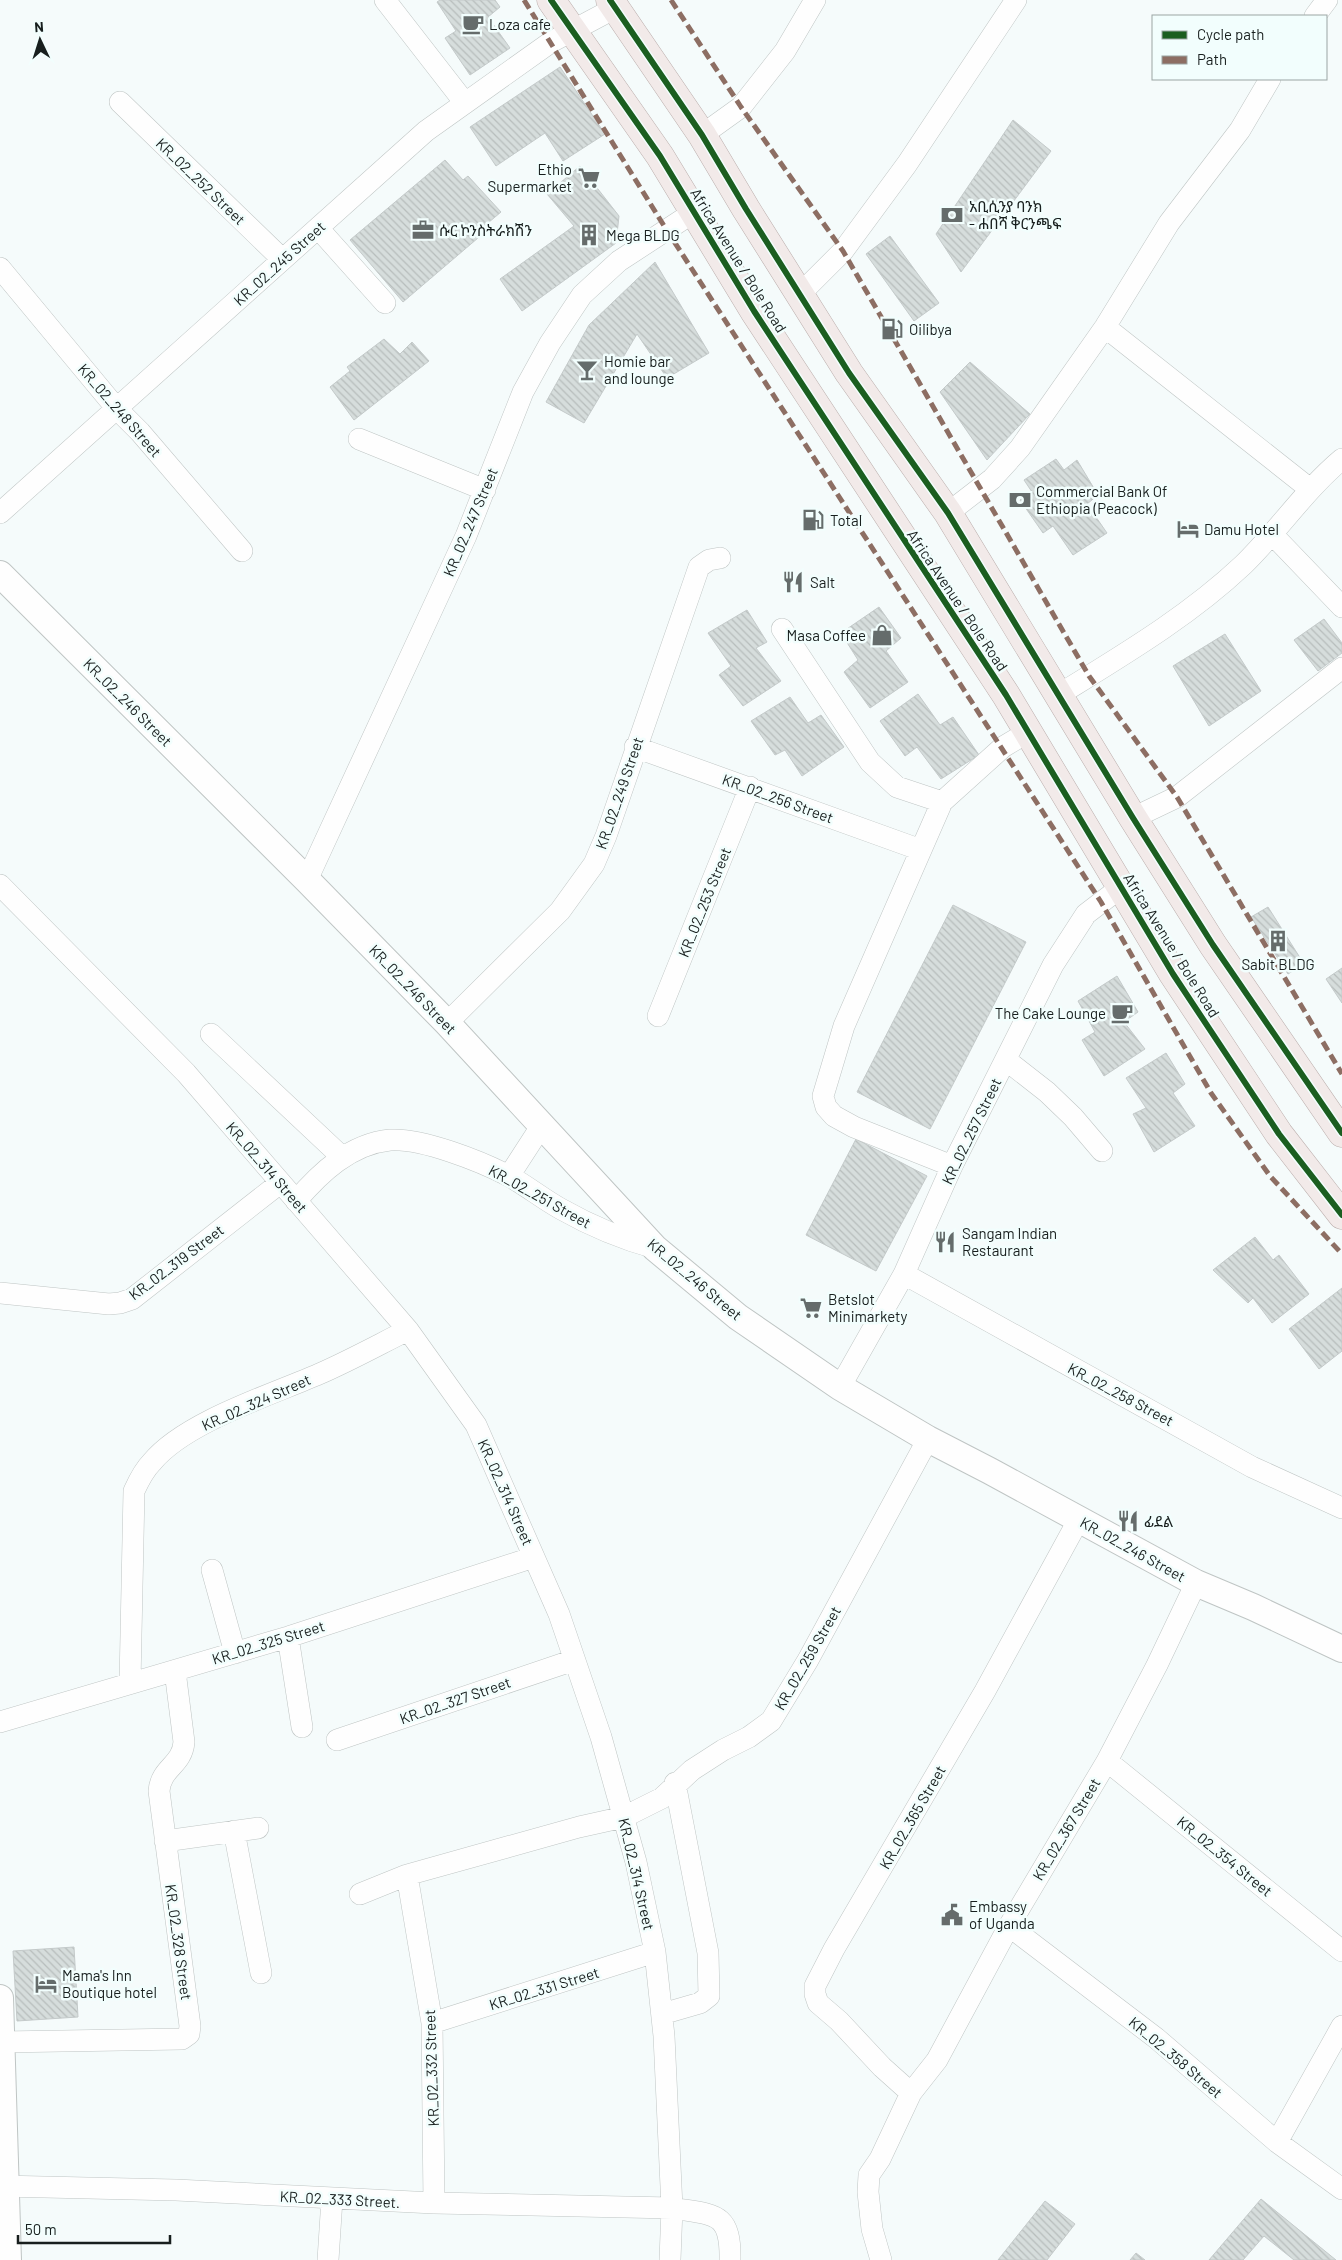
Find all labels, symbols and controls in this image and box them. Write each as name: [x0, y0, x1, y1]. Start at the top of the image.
cafe icon: Loza cafe: [460, 11, 486, 37]
north arrow: [15, 15, 65, 65]
place label: Loza cafe: [489, 15, 551, 33]
legend: [1152, 15, 1327, 80]
text: N: [34, 18, 44, 35]
text: Cycle path: [1197, 25, 1264, 43]
text: Path: [1197, 50, 1227, 68]
street label: KR_02_252 Street: [153, 134, 249, 228]
place label: Ethio Supermarket: [487, 160, 572, 195]
supermarket icon: Ethio Supermarket: [576, 165, 602, 191]
street label: Africa Avenue / Bole Road: [687, 184, 791, 336]
place label: አቢሲንያ ባንክ - ሐበሻ ቅርንጫፍ: [969, 197, 1062, 232]
bank icon: አቢሲንያ ባንክ - ሐበሻ ቅርንጫፍ: [939, 202, 965, 228]
street label: KR_02_245 Street: [229, 217, 329, 309]
office icon: ሱር ኮንስትራክሽን: [410, 217, 436, 243]
place label: ሱር ኮንስትራክሽን: [439, 221, 532, 239]
building icon: Mega BLDG: [576, 222, 602, 248]
place label: Mega BLDG: [606, 226, 680, 244]
fuel station icon: Oilibya: [879, 316, 905, 342]
place label: Oilibya: [909, 320, 952, 338]
place label: Homie bar and lounge: [604, 352, 675, 387]
bar icon: Homie bar and lounge: [574, 357, 600, 383]
street label: KR_02_248 Street: [75, 360, 165, 460]
street label: KR_02_247 Street: [439, 465, 501, 579]
place label: Commercial Bank Of Ethiopia (Peacock): [1036, 482, 1167, 517]
bank icon: Commercial Bank Of Ethiopia (Peacock): [1007, 487, 1033, 513]
fuel station icon: Total: [800, 507, 826, 533]
place label: Total: [830, 511, 862, 529]
hotel icon: Damu Hotel: [1175, 516, 1201, 542]
place label: Damu Hotel: [1204, 520, 1279, 538]
street label: Africa Avenue / Bole Road: [904, 526, 1012, 674]
restaurant icon: Salt: [780, 569, 806, 595]
place label: Salt: [810, 573, 835, 591]
shop icon: Masa Coffee: [869, 622, 895, 648]
place label: Masa Coffee: [787, 626, 866, 644]
street label: KR_02_246 Street: [80, 654, 176, 750]
street label: KR_02_249 Street: [591, 735, 647, 851]
street label: KR_02_256 Street: [720, 770, 836, 826]
street label: KR_02_253 Street: [674, 844, 734, 960]
street label: Africa Avenue / Bole Road: [1120, 869, 1224, 1021]
building icon: Sabit BLDG: [1265, 928, 1291, 954]
street label: KR_02_246 Street: [366, 941, 460, 1037]
place label: Sabit BLDG: [1241, 955, 1315, 973]
cafe icon: The Cake Lounge: [1109, 1000, 1135, 1026]
place label: The Cake Lounge: [995, 1004, 1106, 1022]
street label: KR_02_257 Street: [937, 1075, 1005, 1187]
street label: KR_02_314 Street: [223, 1118, 311, 1216]
street label: KR_02_251 Street: [486, 1161, 594, 1231]
street label: KR_02_319 Street: [125, 1220, 227, 1304]
place label: Sangam Indian Restaurant: [962, 1224, 1057, 1259]
restaurant icon: Sangam Indian Restaurant: [932, 1229, 958, 1255]
street label: KR_02_246 Street: [644, 1234, 746, 1324]
place label: Betslot Minimarkety: [828, 1290, 908, 1325]
supermarket icon: Betslot Minimarkety: [798, 1295, 824, 1321]
street label: KR_02_258 Street: [1065, 1359, 1177, 1429]
street label: KR_02_324 Street: [199, 1370, 313, 1434]
street label: KR_02_314 Street: [474, 1436, 538, 1548]
restaurant icon: ፊደል: [1115, 1508, 1141, 1534]
place label: ፊደል: [1144, 1512, 1173, 1530]
street label: KR_02_246 Street: [1077, 1513, 1189, 1585]
street label: KR_02_259 Street: [770, 1603, 844, 1713]
street label: KR_02_325 Street: [210, 1616, 326, 1668]
street label: KR_02_327 Street: [397, 1673, 513, 1727]
street label: KR_02_365 Street: [875, 1762, 949, 1872]
street label: KR_02_367 Street: [1028, 1775, 1104, 1883]
street label: KR_02_354 Street: [1174, 1812, 1276, 1900]
street label: KR_02_314 Street: [615, 1816, 659, 1932]
street label: KR_02_328 Street: [162, 1883, 196, 2001]
place label: Embassy of Uganda: [969, 1897, 1035, 1932]
public building icon: Embassy of Uganda: [939, 1902, 965, 1928]
street label: KR_02_331 Street: [487, 1963, 601, 2013]
place label: Mama's Inn Boutique hotel: [62, 1966, 157, 2001]
hotel icon: Mama's Inn Boutique hotel: [33, 1971, 59, 1997]
street label: KR_02_332 Street: [420, 2009, 442, 2127]
street label: KR_02_358 Street: [1126, 2013, 1226, 2101]
street label: KR_02_333 Street.: [279, 2187, 401, 2211]
scale bar: [18, 2212, 170, 2244]
text: 50 m: [25, 2220, 57, 2238]

